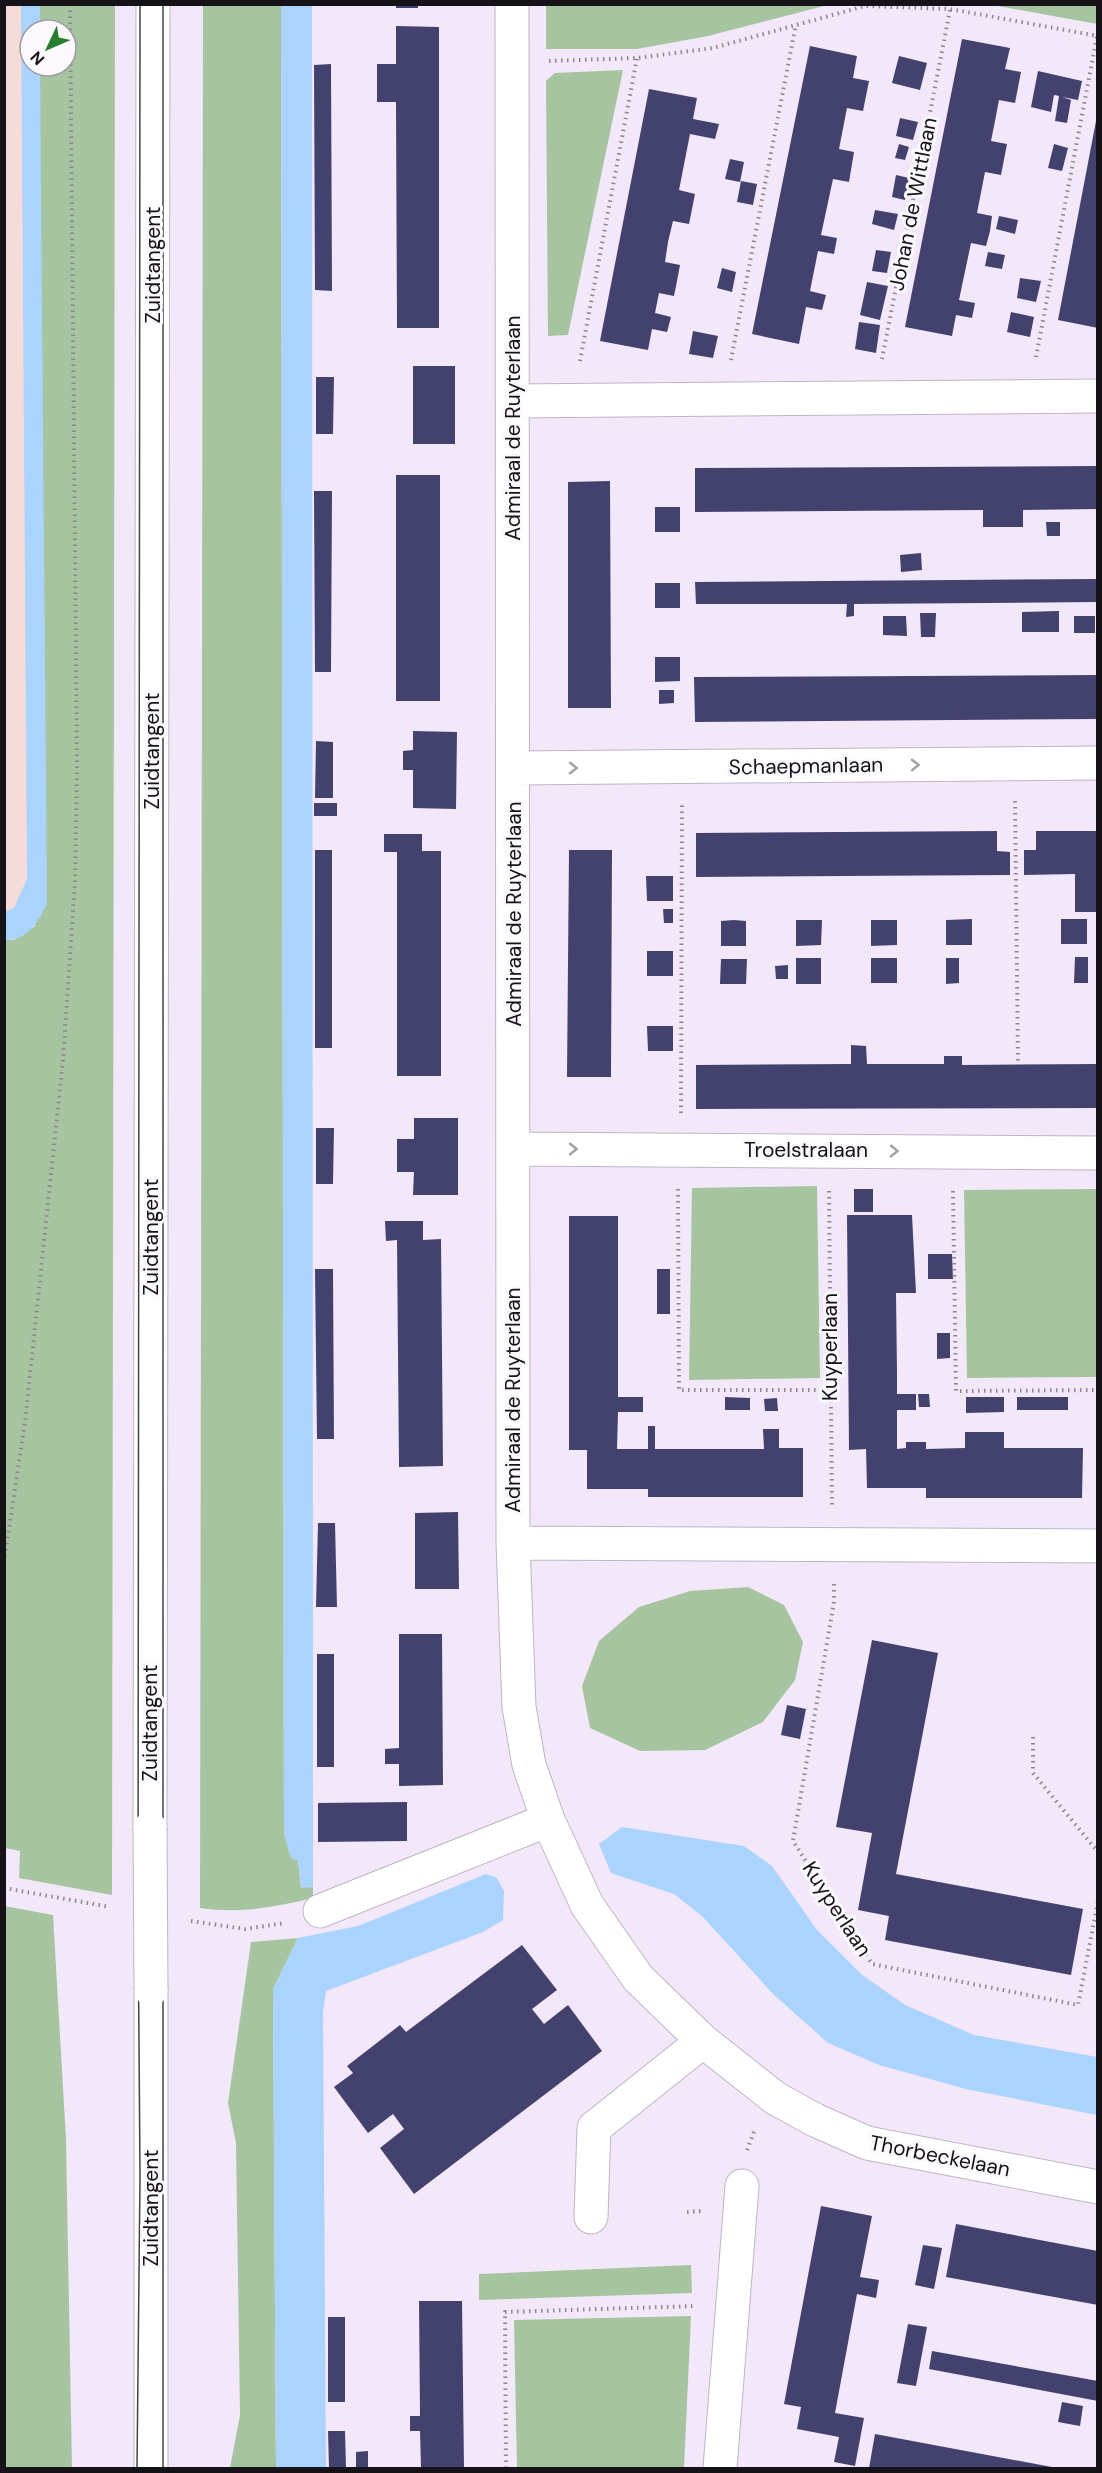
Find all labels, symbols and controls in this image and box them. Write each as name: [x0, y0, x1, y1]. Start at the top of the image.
north arrow: [18, 18, 78, 78]
text: N: [26, 47, 49, 70]
street label: Johan de Wittlaan: [882, 115, 944, 293]
street label: Zuidtangent: [139, 207, 167, 323]
street label: Admiraal de Ruyterlaan: [499, 315, 527, 541]
street label: Zuidtangent: [138, 693, 166, 809]
street label: Schaepmanlaan: [728, 751, 884, 781]
one-way arrow: [911, 759, 920, 771]
one-way arrow: [569, 762, 578, 774]
street label: Admiraal de Ruyterlaan: [500, 801, 528, 1027]
street label: Troelstralaan: [744, 1136, 868, 1164]
one-way arrow: [568, 1143, 577, 1155]
one-way arrow: [889, 1145, 898, 1157]
street label: Zuidtangent: [137, 1179, 165, 1295]
street label: Admiraal de Ruyterlaan: [499, 1287, 527, 1513]
street label: Kuyperlaan: [816, 1293, 844, 1401]
street label: Zuidtangent: [136, 1665, 164, 1781]
street label: Kuyperlaan: [796, 1856, 878, 1962]
street label: Thorbeckelaan: [867, 2129, 1013, 2183]
street label: Zuidtangent: [137, 2150, 165, 2266]

